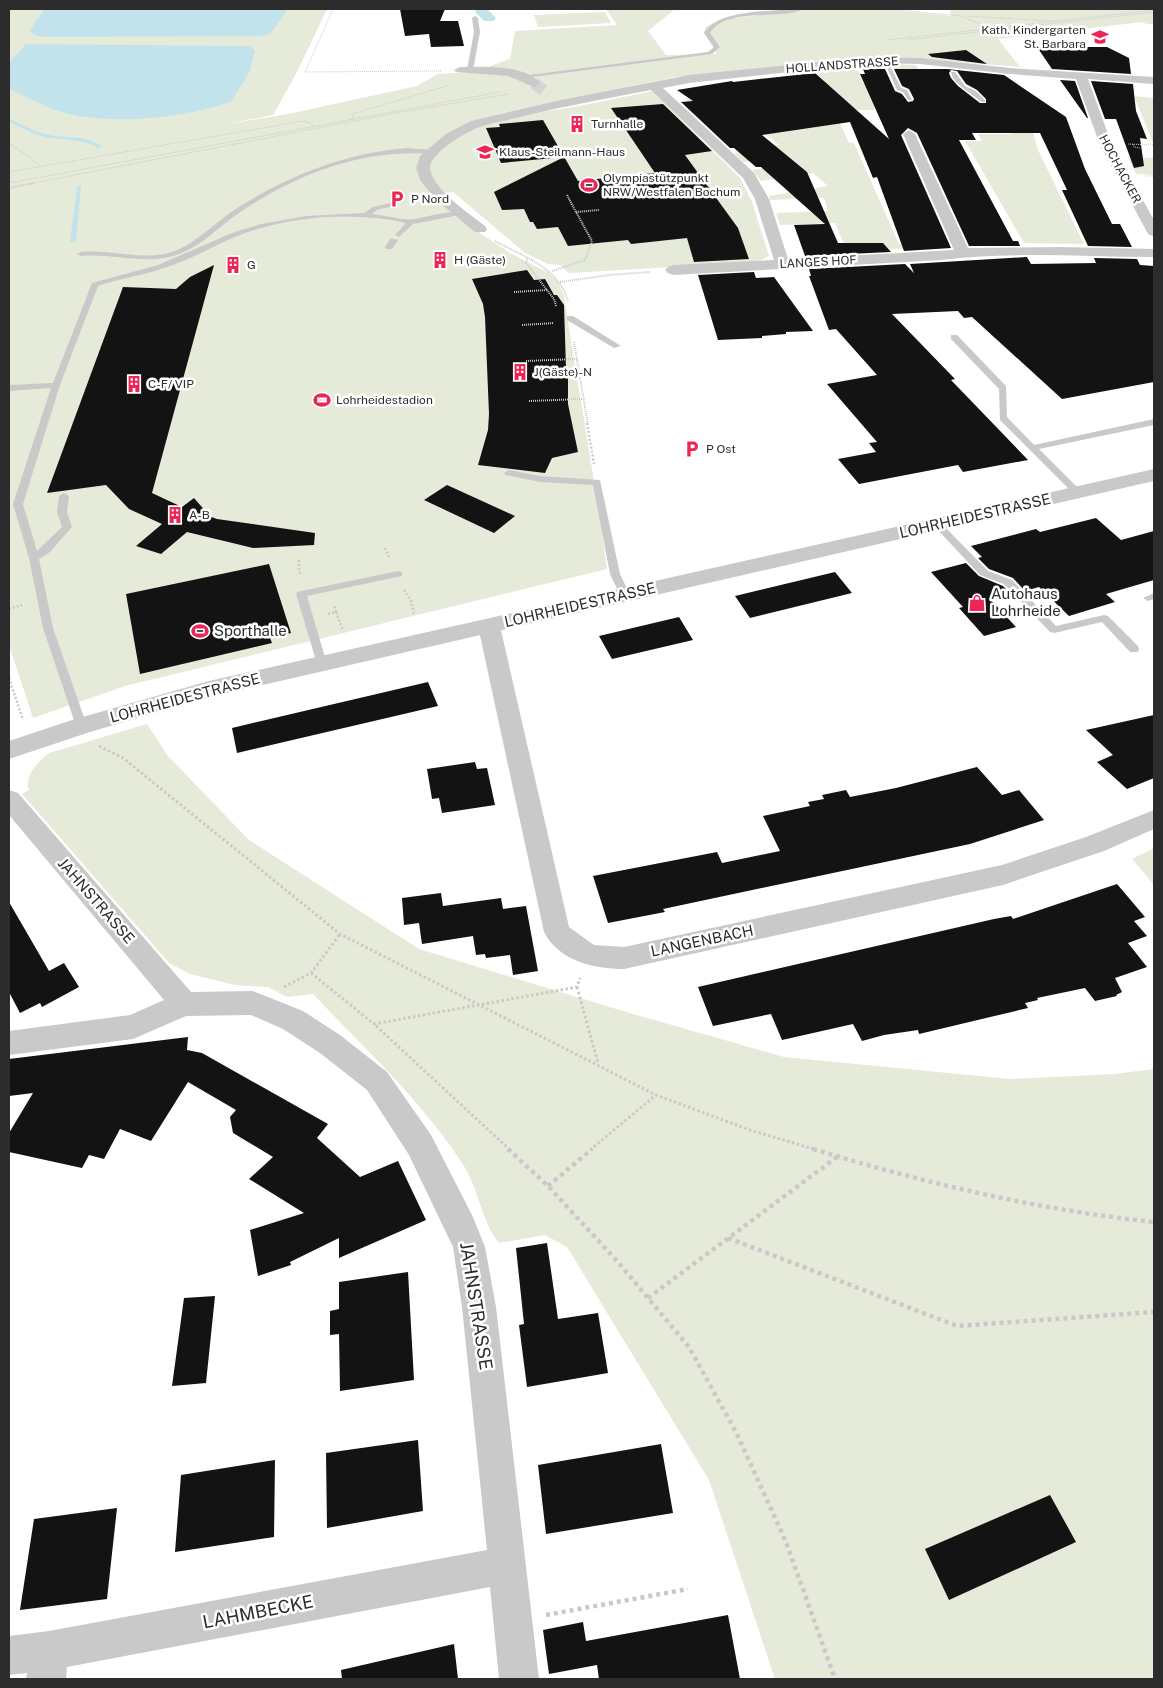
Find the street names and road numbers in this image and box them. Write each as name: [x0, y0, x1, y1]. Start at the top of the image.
street label: HOLLANDSTRASSE: [785, 54, 899, 76]
street label: HOCHACKER: [1096, 132, 1144, 206]
street label: LANGES HOF: [779, 253, 857, 271]
street label: LOHRHEIDESTRASSE: [898, 490, 1052, 541]
street label: LOHRHEIDESTRASSE: [503, 579, 657, 630]
street label: LOHRHEIDESTRASSE: [108, 669, 262, 726]
street label: JAHNSTRASSE: [55, 855, 138, 947]
street label: LANGENBACH: [649, 921, 755, 960]
street label: JAHNSTRASSE: [456, 1241, 497, 1371]
street label: LAHMBECKE: [201, 1590, 315, 1633]

